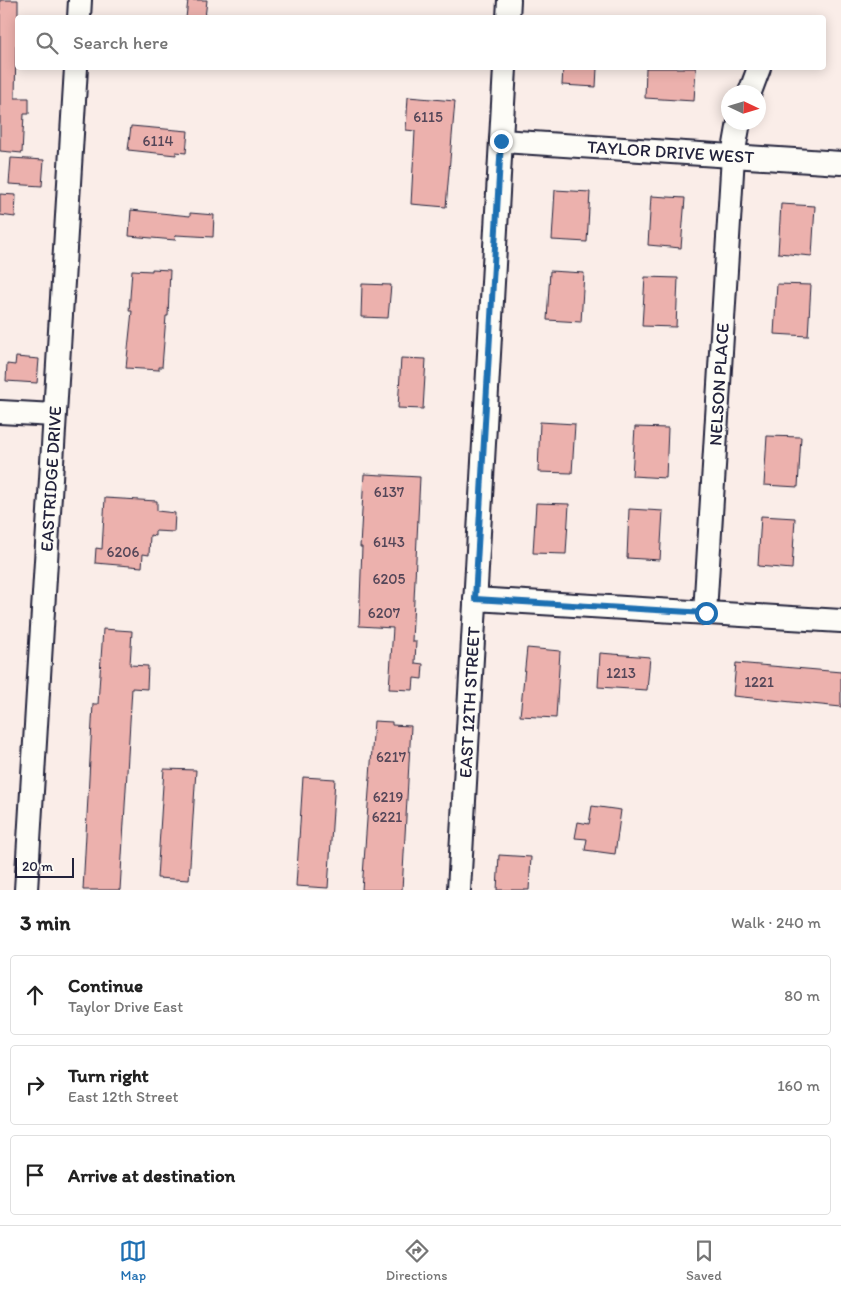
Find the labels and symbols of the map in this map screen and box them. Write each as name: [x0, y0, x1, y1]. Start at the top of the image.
north arrow: [721, 85, 766, 130]
house number: 6115: [413, 108, 443, 126]
route end: [490, 130, 513, 153]
house number: 6114: [143, 132, 173, 150]
street label: TAYLOR DRIVE WEST: [586, 136, 755, 168]
street label: NELSON PLACE: [704, 322, 734, 446]
street label: EASTRIDGE DRIVE: [36, 405, 66, 552]
house number: 6137: [374, 483, 405, 501]
house number: 6143: [373, 533, 405, 551]
house number: 6206: [106, 543, 140, 561]
house number: 6205: [373, 570, 406, 588]
route start: [695, 602, 718, 625]
house number: 6207: [368, 604, 401, 622]
street label: EAST 12TH STREET: [454, 626, 485, 779]
house number: 1213: [606, 664, 636, 682]
house number: 1221: [744, 673, 774, 691]
house number: 6217: [376, 748, 407, 766]
house number: 6219: [373, 788, 403, 806]
house number: 6221: [372, 808, 402, 826]
scale bar: [15, 855, 74, 878]

